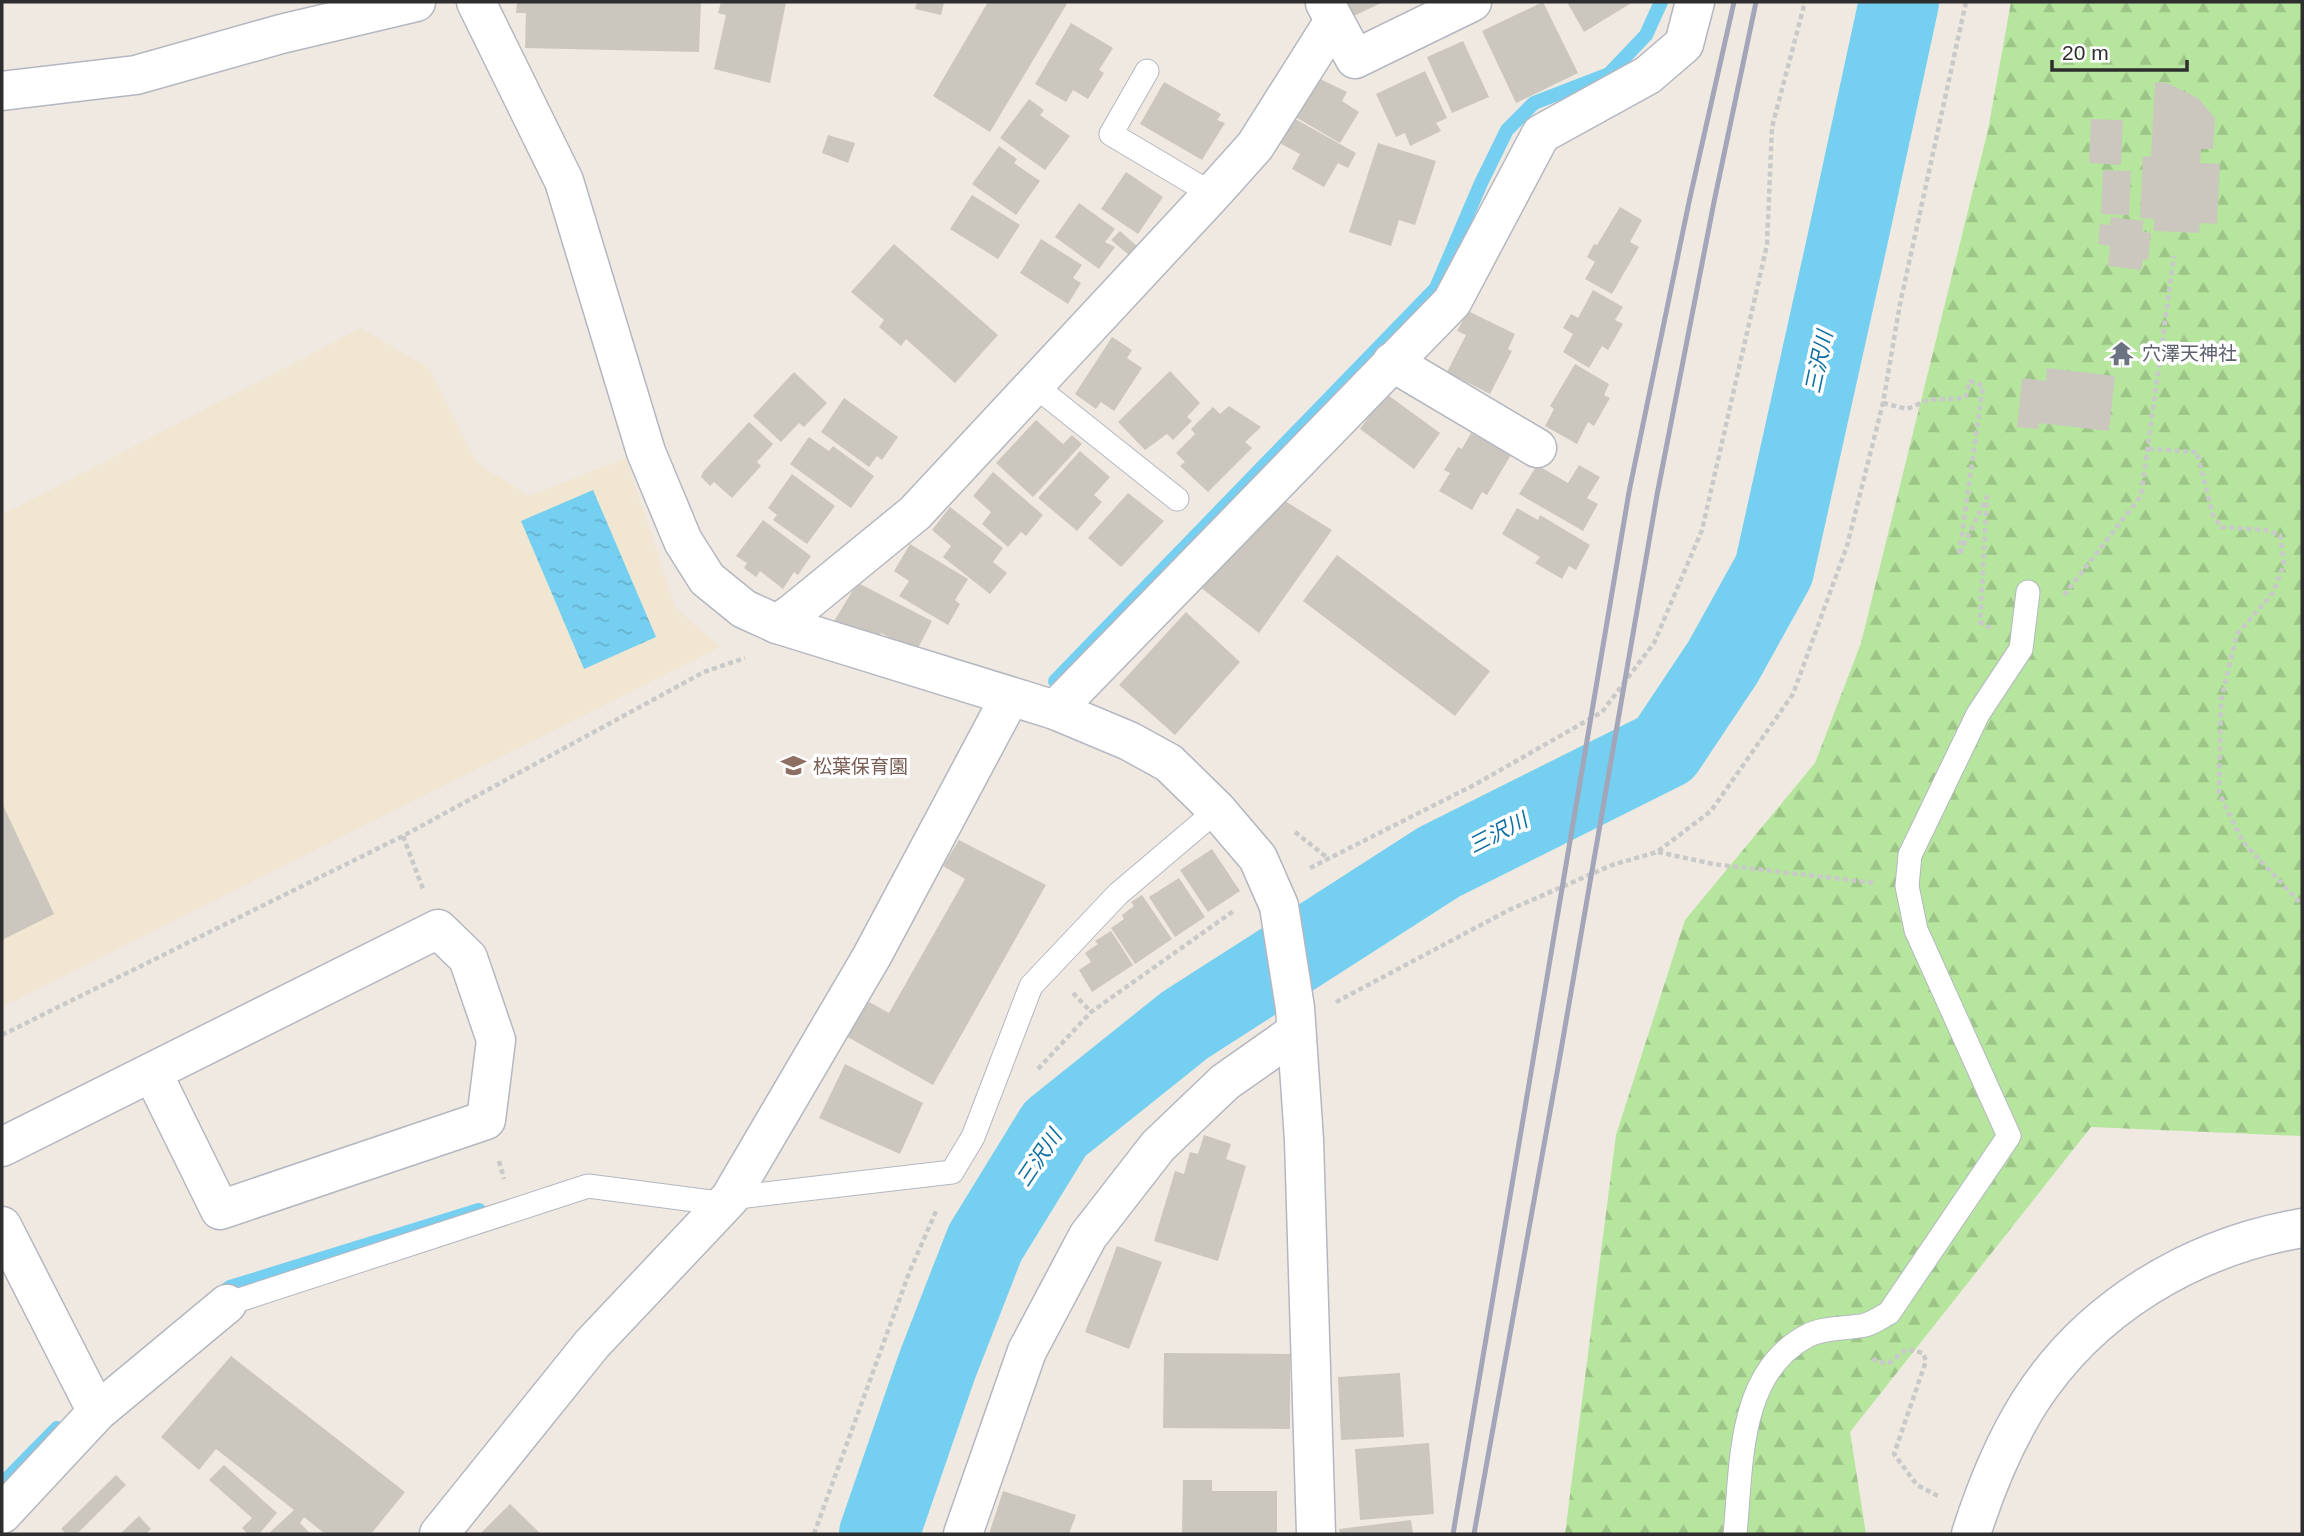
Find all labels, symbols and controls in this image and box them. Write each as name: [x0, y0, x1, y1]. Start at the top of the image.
scale bar: [2052, 28, 2187, 72]
text: 20 m: [2062, 41, 2109, 64]
water label: 三沢川: [1801, 327, 1837, 395]
temple icon: 穴澤天神社: [2108, 339, 2136, 367]
place label: 穴澤天神社: [2142, 343, 2237, 364]
school or university icon: 松葉保育園: [779, 752, 807, 780]
place label: 松葉保育園: [813, 756, 908, 777]
water label: 三沢川: [1464, 807, 1533, 857]
water label: 三沢川: [1011, 1124, 1067, 1190]

